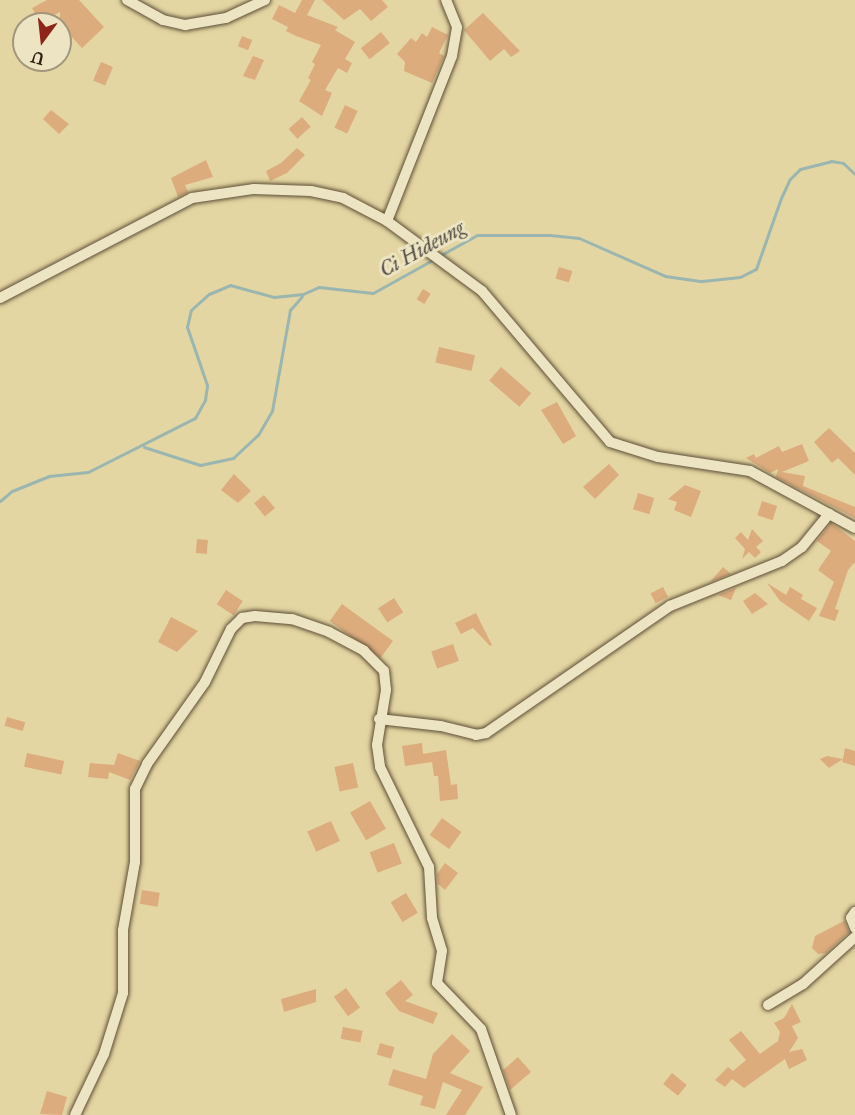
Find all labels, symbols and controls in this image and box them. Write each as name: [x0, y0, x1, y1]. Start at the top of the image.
north arrow: [12, 12, 72, 72]
text: U: [29, 47, 46, 69]
water label: Ci Hideung: [375, 216, 469, 282]

